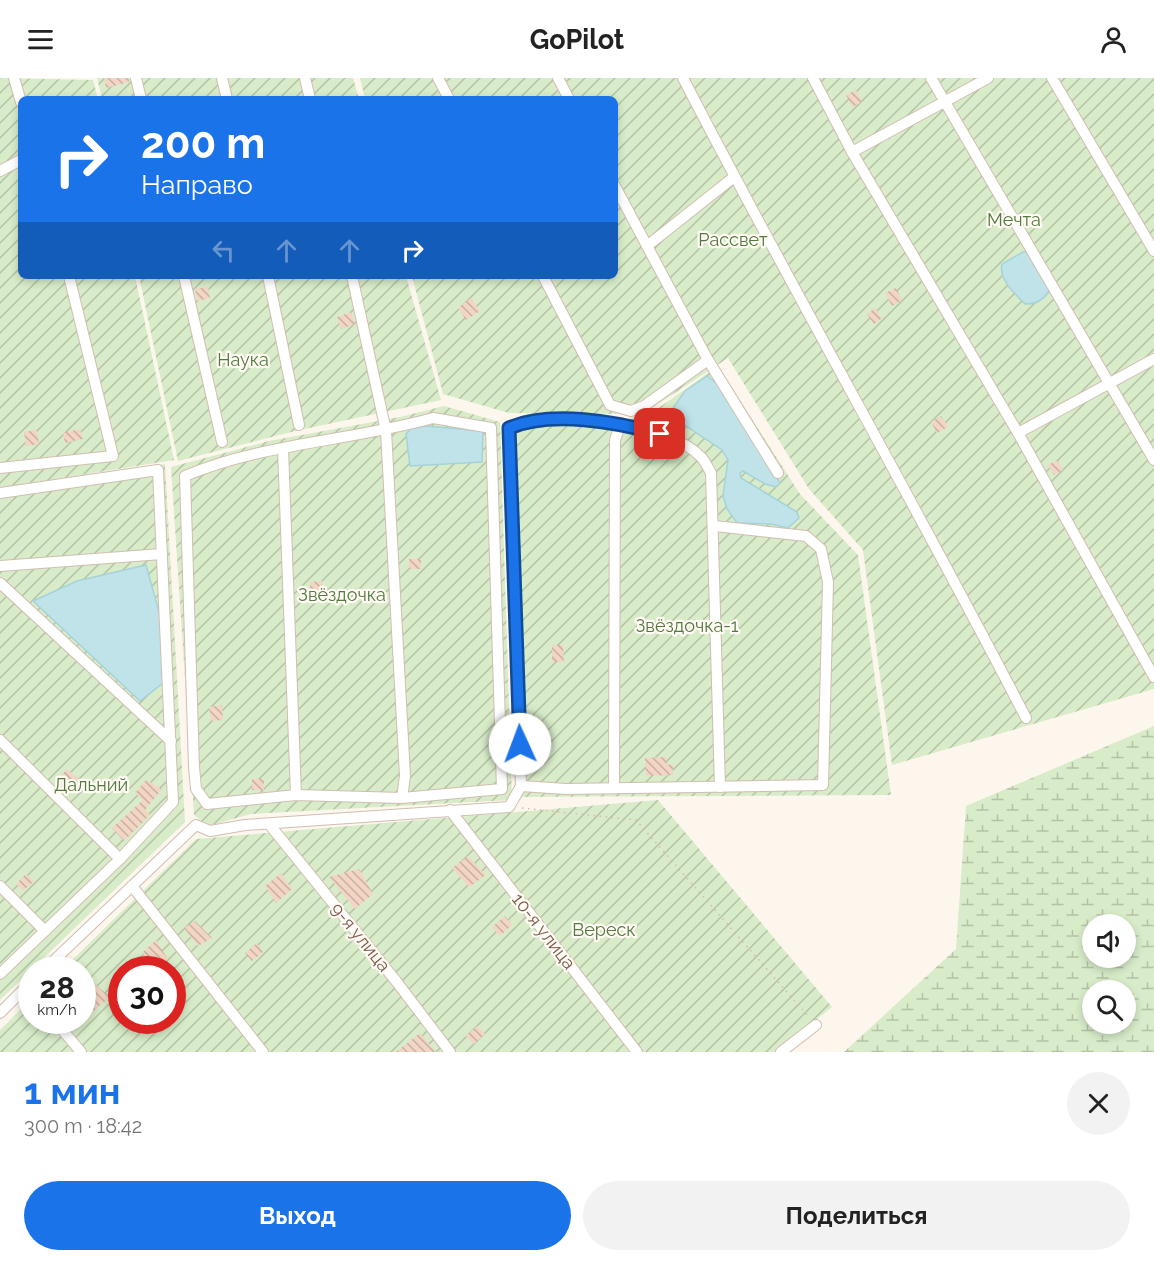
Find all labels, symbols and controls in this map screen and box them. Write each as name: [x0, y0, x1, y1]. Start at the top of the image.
icon: menu: [24, 23, 57, 56]
icon: person: [1097, 23, 1130, 56]
text: GoPilot: [530, 24, 624, 55]
text: 200 m: [141, 119, 265, 168]
icon: right: [42, 120, 120, 198]
text: Направо: [141, 169, 253, 200]
park label: Мечта: [987, 209, 1041, 230]
park label: Рассвет: [698, 229, 768, 250]
icon: left: [207, 234, 240, 267]
icon: ahead: [270, 234, 303, 267]
icon: ahead: [333, 234, 366, 267]
icon: right: [396, 234, 429, 267]
park label: Наука: [217, 349, 269, 370]
pin: [634, 408, 685, 459]
icon: arrive: [643, 417, 676, 450]
park label: Звёздочка: [298, 584, 386, 605]
park label: Звёздочка-1: [635, 615, 739, 636]
position arrow: [488, 712, 552, 776]
park label: Дальний: [54, 774, 128, 795]
street label: 10-я улица: [508, 889, 580, 973]
street label: 9-я улица: [327, 898, 395, 976]
map controls: [1082, 914, 1136, 1034]
button: sound: [1082, 914, 1136, 968]
park label: Вереск: [572, 919, 636, 940]
speed limit sign: 30: [108, 956, 186, 1034]
text: 28: [39, 970, 75, 1005]
button: search: [1082, 980, 1136, 1034]
text: km/h: [37, 1001, 77, 1019]
text: 1 мин: [24, 1070, 120, 1112]
button: close: [1067, 1072, 1130, 1135]
text: 300 m · 18:42: [24, 1114, 142, 1138]
button: Выход: [24, 1181, 571, 1250]
button: Поделиться: [583, 1181, 1130, 1250]

